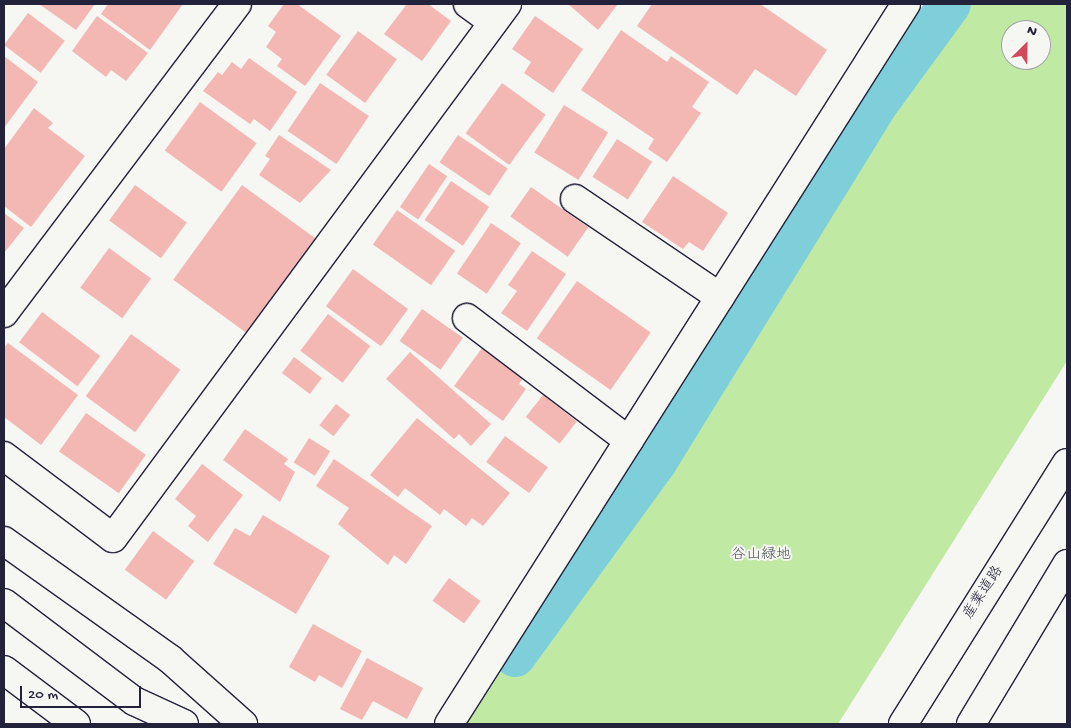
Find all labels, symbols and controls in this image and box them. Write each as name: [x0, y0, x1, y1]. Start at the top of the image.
north arrow: [1001, 20, 1051, 70]
text: N: [1024, 22, 1039, 41]
park label: 谷山緑地: [731, 547, 791, 565]
street label: 産業道路: [960, 563, 1008, 623]
scale bar: [22, 676, 144, 708]
text: 20 m: [28, 686, 58, 704]

